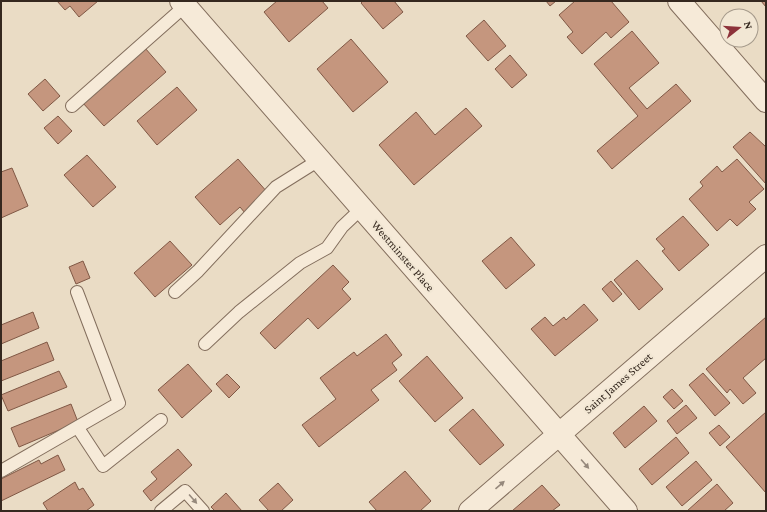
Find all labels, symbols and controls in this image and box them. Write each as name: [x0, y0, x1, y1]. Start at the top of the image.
north arrow: [719, 8, 759, 48]
text: N: [742, 20, 756, 31]
street label: Westminster Place: [369, 218, 437, 294]
street label: Saint James Street: [581, 349, 656, 417]
one-way arrow: [580, 458, 589, 469]
one-way arrow: [495, 481, 505, 490]
one-way arrow: [188, 495, 197, 504]

